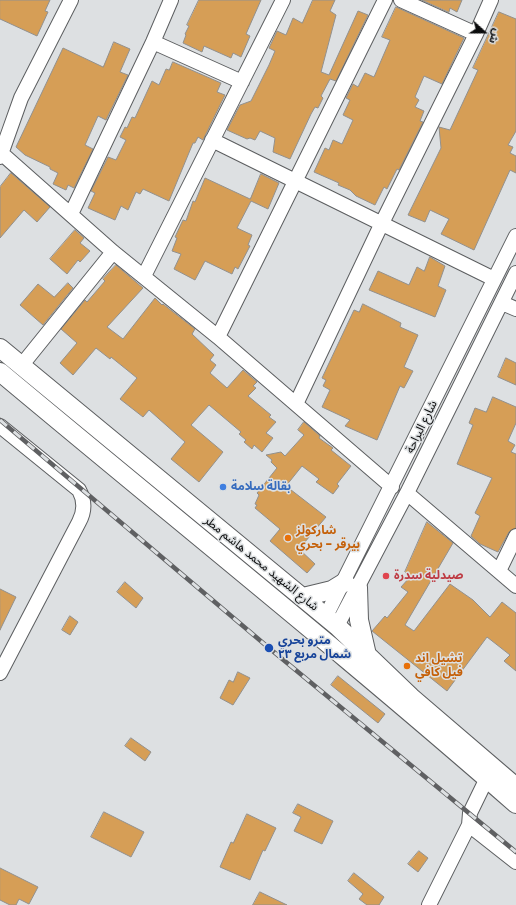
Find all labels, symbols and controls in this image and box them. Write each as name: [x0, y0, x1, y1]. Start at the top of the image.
north arrow: [464, 12, 504, 52]
text: ش: [485, 26, 505, 46]
street label: شارع البراحة: [403, 398, 441, 456]
place label: بقالة سلامة: [231, 480, 291, 494]
marker: بقالة سلامة: [218, 482, 228, 492]
street label: شارع الشهيد محمد هاشم مطر: [201, 514, 321, 614]
place label: شاركولز بيرقر - بحري: [296, 524, 360, 552]
marker: شاركولز بيرقر - بحري: [283, 533, 293, 543]
place label: صيدلية سدرة: [394, 569, 463, 583]
marker: صيدلية سدرة: [381, 571, 391, 581]
place label: مترو بحري شمال مربع ٢٣: [278, 634, 351, 662]
marker: مترو بحري شمال مربع ٢٣: [263, 642, 275, 654]
place label: تشيل اند فيل كافي: [415, 652, 463, 680]
marker: تشيل اند فيل كافي: [402, 661, 412, 671]

